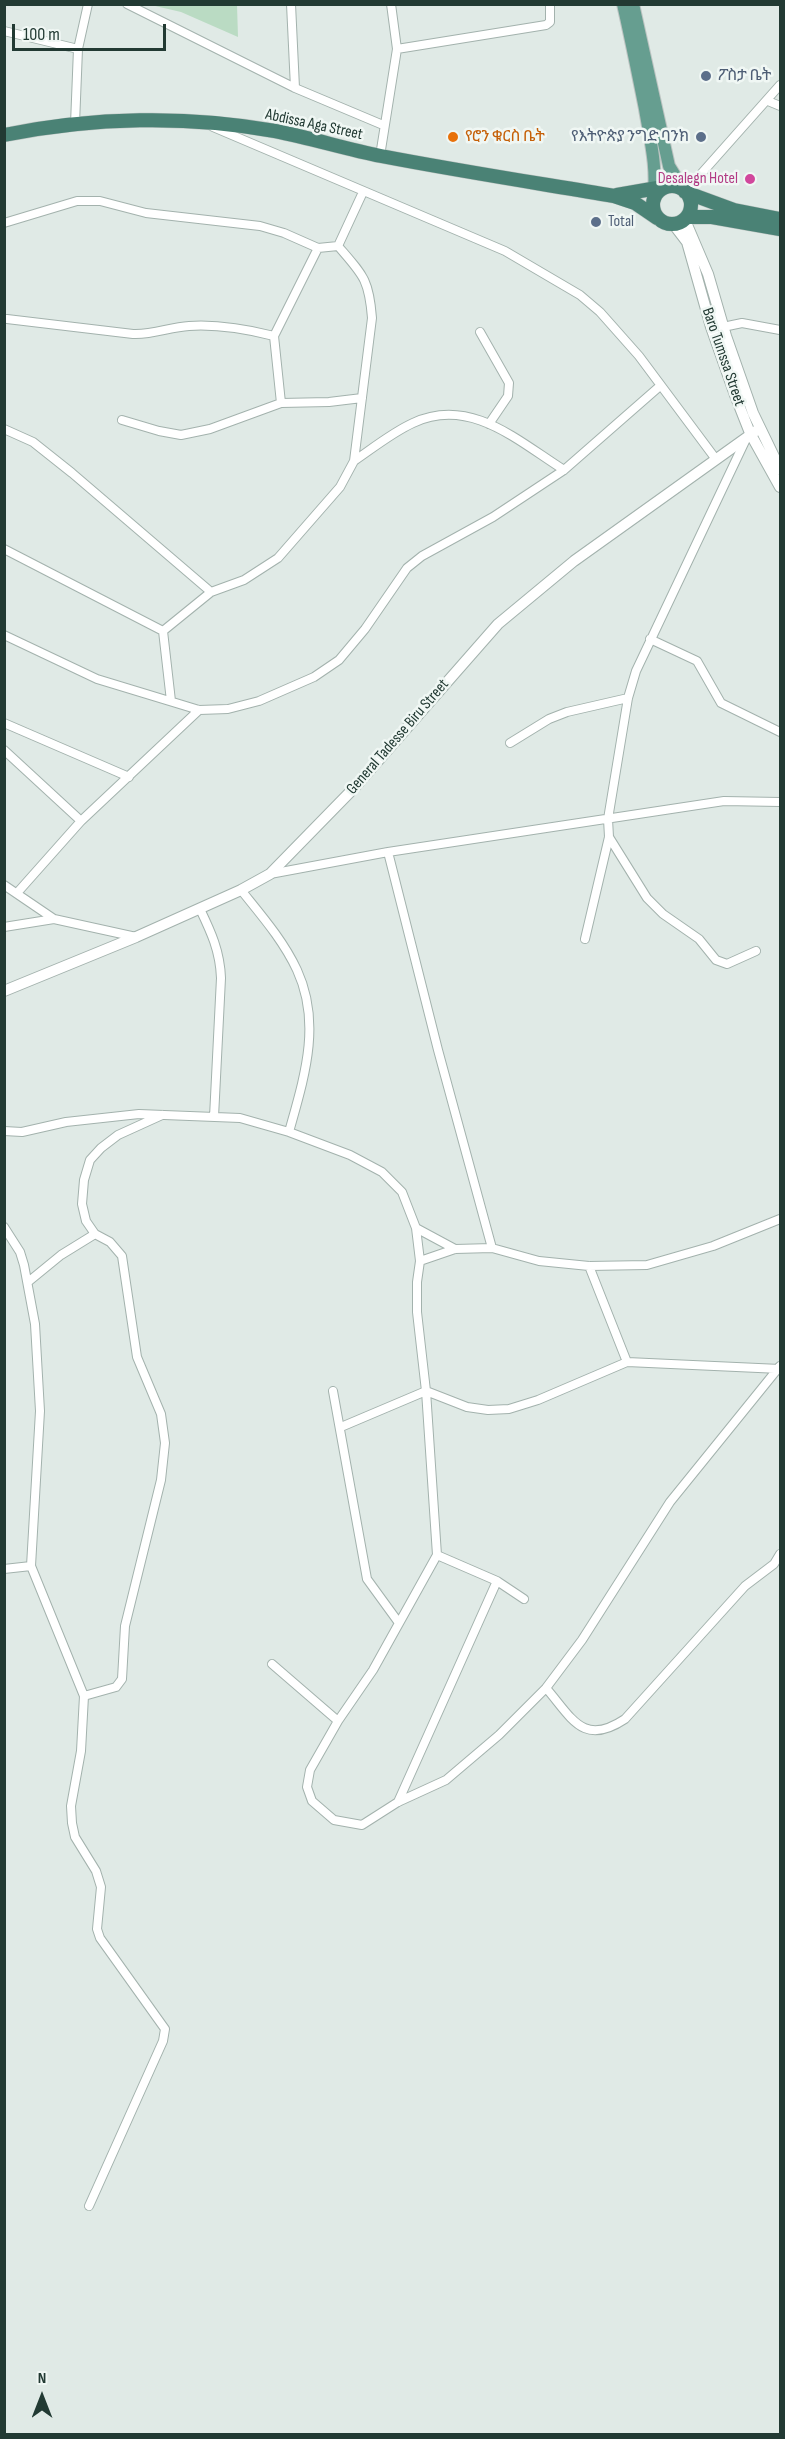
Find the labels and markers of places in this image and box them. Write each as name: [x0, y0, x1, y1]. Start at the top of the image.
place label: ፖስታ ቤት: [718, 66, 771, 86]
marker: ፖስታ ቤት: [699, 69, 713, 83]
place label: የሮን ቁርስ ቤት: [465, 127, 545, 147]
place label: የእትዮጵያ ንግድ ባንክ: [571, 127, 689, 147]
marker: የሮን ቁርስ ቤት: [446, 130, 460, 144]
marker: የእትዮጵያ ንግድ ባንክ: [694, 130, 708, 144]
place label: Desalegn Hotel: [658, 169, 738, 189]
marker: Desalegn Hotel: [743, 172, 757, 186]
place label: Total: [608, 212, 634, 232]
marker: Total: [589, 215, 603, 229]

